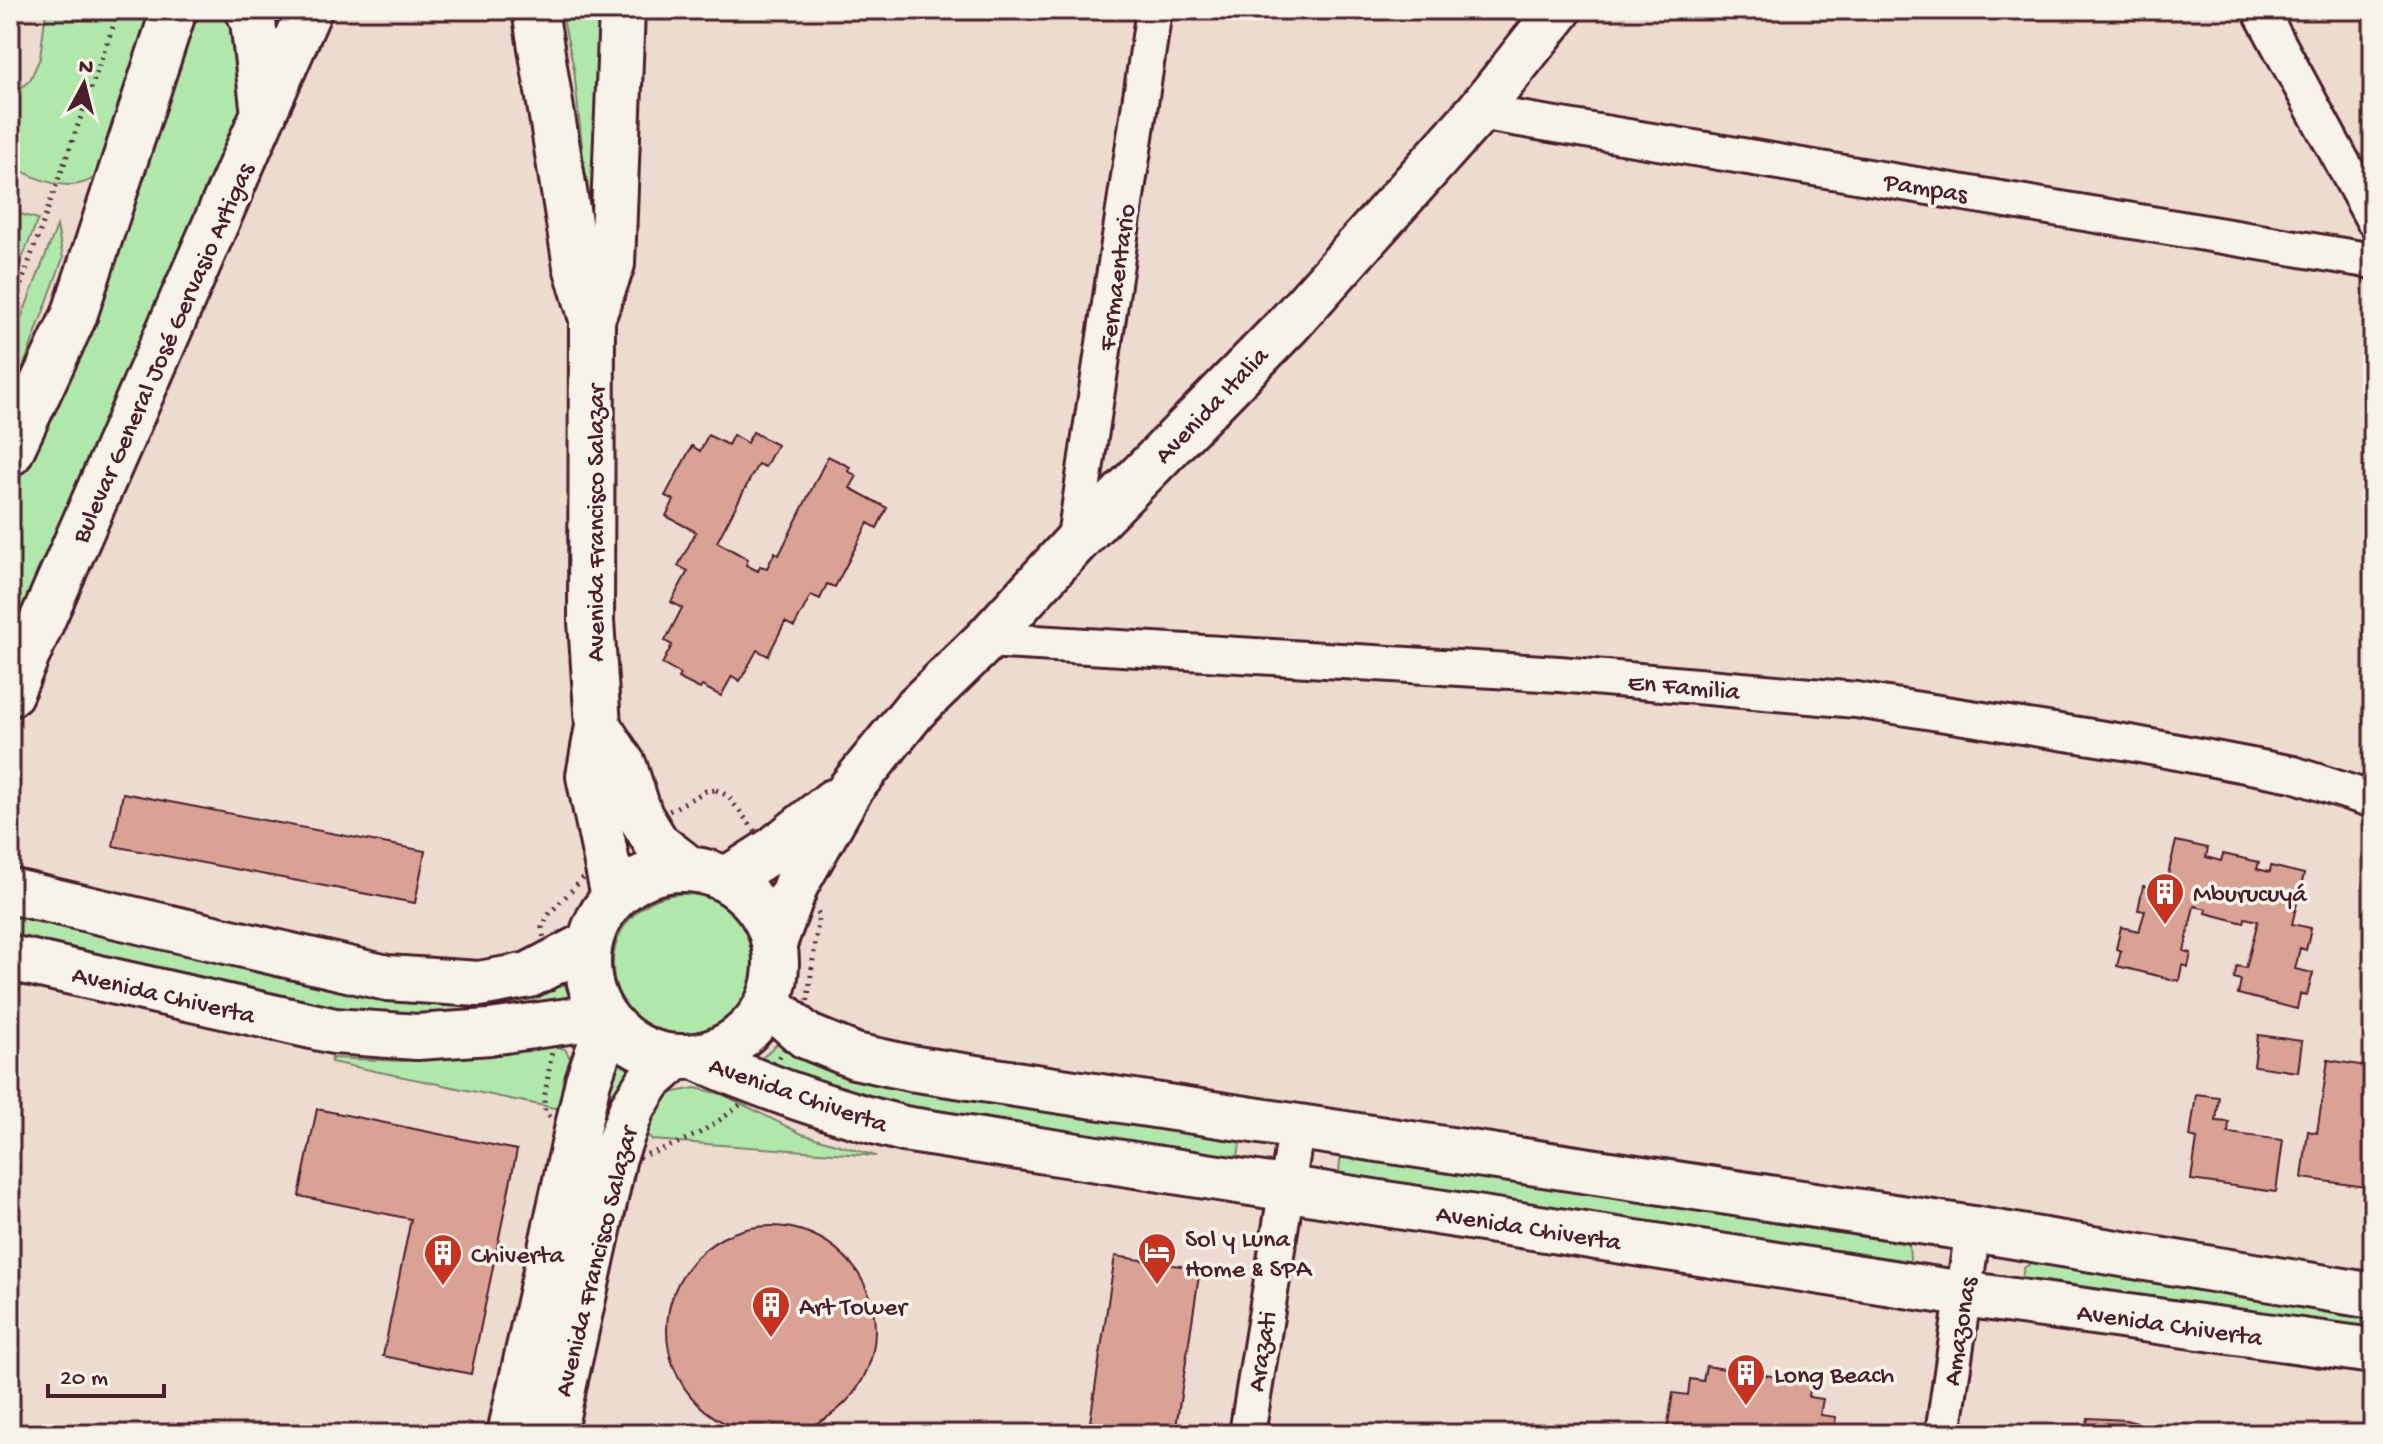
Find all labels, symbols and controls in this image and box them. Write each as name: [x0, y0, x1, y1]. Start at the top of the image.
north arrow: [44, 44, 124, 124]
text: N: [77, 54, 95, 82]
street label: Bulevar General José Gervasio Artigas: [67, 158, 264, 550]
street label: Pampas: [1880, 168, 1971, 213]
street label: Fermaentario: [1094, 202, 1145, 354]
street label: Avenida Italia: [1150, 341, 1278, 472]
street label: Avenida Francisco Salazar: [583, 381, 614, 662]
street label: En Familia: [1626, 669, 1742, 710]
building icon: Mburucuyá: [2144, 871, 2186, 926]
place label: Mburucuyá: [2193, 881, 2308, 912]
street label: Avenida Chiverta: [68, 961, 259, 1034]
street label: Avenida Chiverta: [704, 1052, 892, 1143]
street label: Avenida Francisco Salazar: [550, 1121, 648, 1401]
street label: Avenida Chiverta: [1434, 1201, 1625, 1261]
place label: Sol y Luna Home & SPA: [1185, 1226, 1313, 1287]
hotel icon: Sol y Luna Home & SPA: [1136, 1231, 1178, 1286]
building icon: Chiverta: [422, 1232, 464, 1287]
place label: Chiverta: [471, 1242, 565, 1273]
street label: Amazonas: [1939, 1274, 1987, 1388]
building icon: Art Tower: [750, 1284, 792, 1339]
place label: Art Tower: [799, 1294, 909, 1325]
street label: Avenida Chiverta: [2075, 1299, 2266, 1356]
street label: Arazati: [1243, 1309, 1286, 1394]
scale bar: [48, 1348, 164, 1398]
building icon: Long Beach: [1725, 1352, 1767, 1407]
place label: Long Beach: [1774, 1362, 1894, 1393]
text: 20 m: [60, 1365, 108, 1394]

